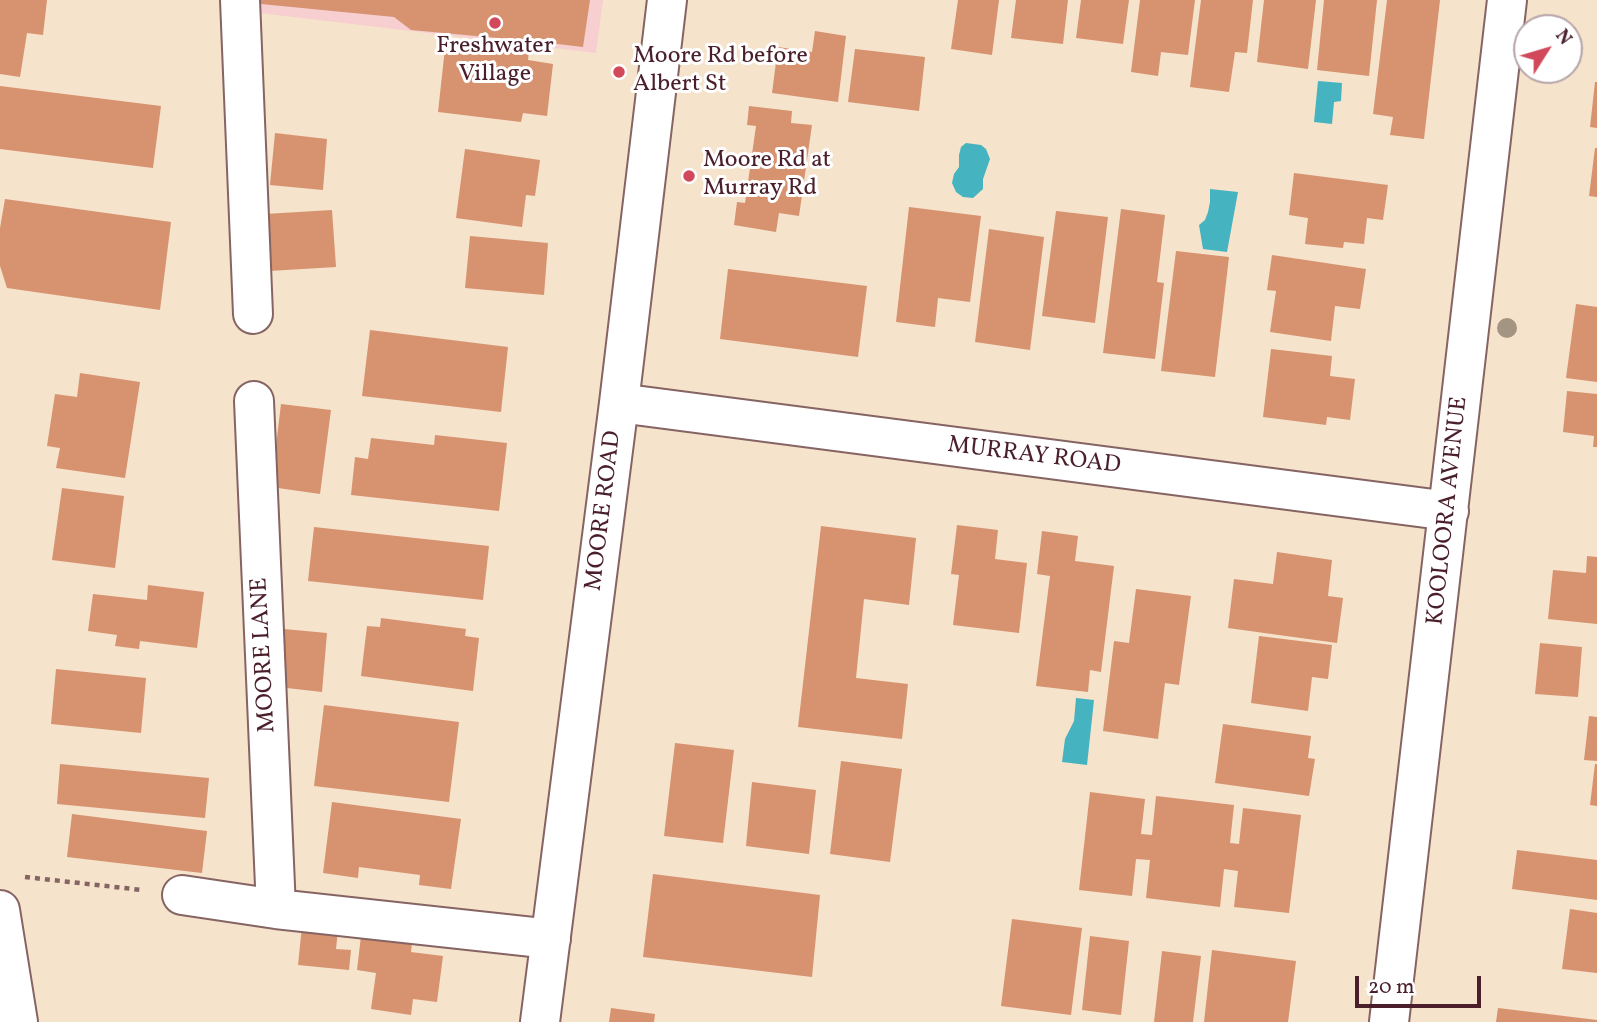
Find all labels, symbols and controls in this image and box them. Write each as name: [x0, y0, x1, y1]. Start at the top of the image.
north arrow: [1513, 14, 1583, 84]
marker: Freshwater Village: [487, 15, 503, 31]
text: N: [1549, 24, 1578, 51]
place label: Freshwater Village: [436, 34, 554, 90]
place label: Moore Rd before Albert St: [633, 44, 808, 100]
marker: Moore Rd before Albert St: [611, 64, 627, 80]
place label: Moore Rd at Murray Rd: [703, 148, 831, 204]
marker: Moore Rd at Murray Rd: [681, 168, 697, 184]
street label: KOOLOORA AVENUE: [1423, 395, 1475, 627]
street label: MOORE ROAD: [581, 429, 629, 593]
street label: MURRAY ROAD: [946, 432, 1122, 482]
street label: MOORE LANE: [247, 577, 283, 733]
scale bar: [1359, 962, 1485, 1006]
text: 20 m: [1368, 973, 1414, 1002]

